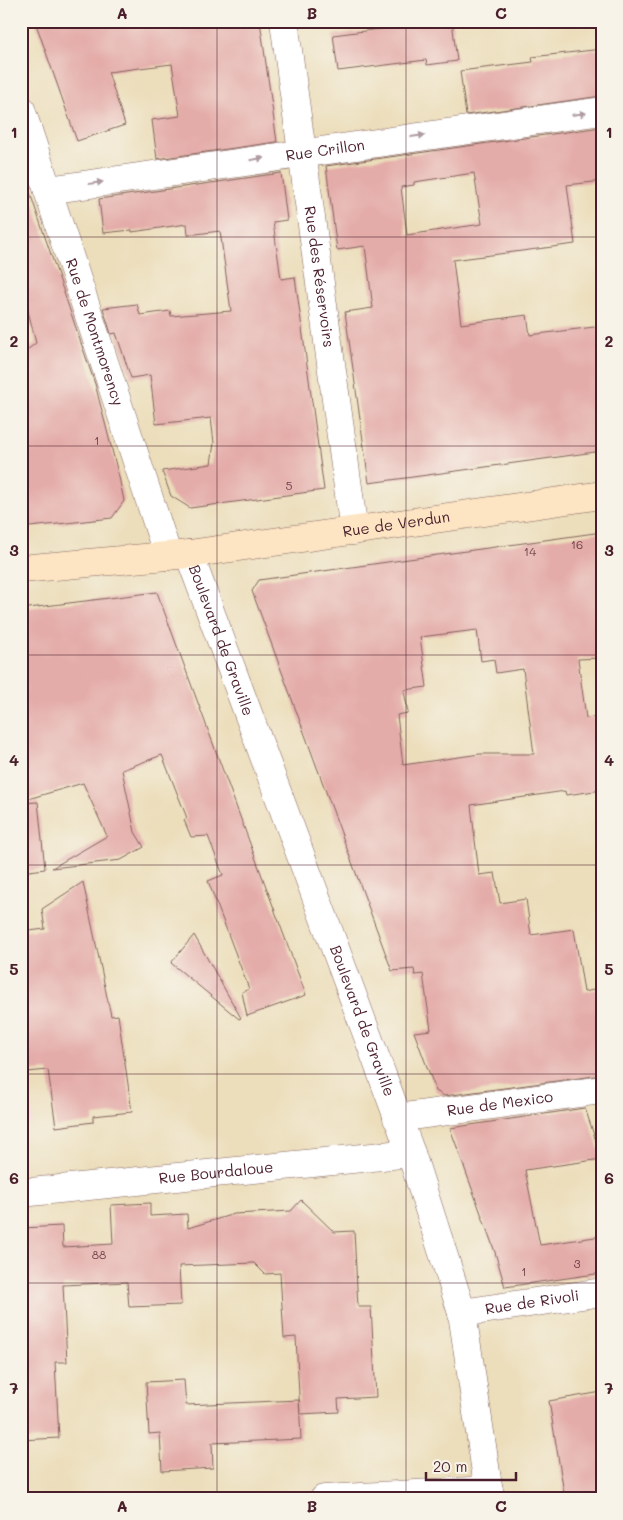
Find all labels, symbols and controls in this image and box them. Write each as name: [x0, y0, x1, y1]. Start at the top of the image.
text: A: [116, 2, 128, 23]
text: B: [307, 2, 317, 23]
text: C: [495, 2, 507, 23]
one-way arrow: [571, 110, 587, 118]
text: 1: [10, 121, 18, 142]
text: 1: [605, 121, 613, 142]
one-way arrow: [410, 132, 426, 140]
street label: Rue Crillon: [284, 134, 366, 165]
one-way arrow: [249, 155, 265, 163]
one-way arrow: [88, 179, 104, 187]
street label: Rue des Réservoirs: [300, 205, 340, 348]
street label: Rue de Montmorency: [62, 256, 129, 408]
text: 2: [10, 330, 19, 351]
text: 2: [605, 330, 614, 351]
house number: 1: [94, 432, 100, 448]
house number: 5: [286, 477, 293, 493]
street label: Rue de Verdun: [341, 506, 451, 541]
house number: 16: [571, 536, 583, 552]
text: 3: [9, 539, 19, 560]
text: 3: [604, 539, 614, 560]
house number: 14: [524, 543, 536, 559]
street label: Boulevard de Graville: [185, 562, 259, 718]
text: 4: [9, 749, 19, 770]
text: 4: [604, 749, 614, 770]
street label: Boulevard de Graville: [326, 942, 400, 1099]
text: 5: [9, 958, 19, 979]
text: 5: [604, 958, 614, 979]
street label: Rue de Mexico: [446, 1086, 554, 1120]
street label: Rue Bourdaloue: [158, 1156, 274, 1188]
text: 6: [9, 1167, 19, 1188]
text: 6: [604, 1167, 614, 1188]
house number: 88: [92, 1246, 106, 1262]
house number: 3: [573, 1255, 581, 1271]
house number: 1: [521, 1263, 527, 1279]
street label: Rue de Rivoli: [484, 1285, 581, 1318]
text: 7: [10, 1377, 19, 1398]
text: 7: [605, 1377, 614, 1398]
scale bar: [426, 1450, 516, 1482]
text: 20 m: [433, 1456, 467, 1476]
text: A: [116, 1495, 128, 1516]
text: B: [307, 1495, 317, 1516]
text: C: [495, 1495, 507, 1516]

